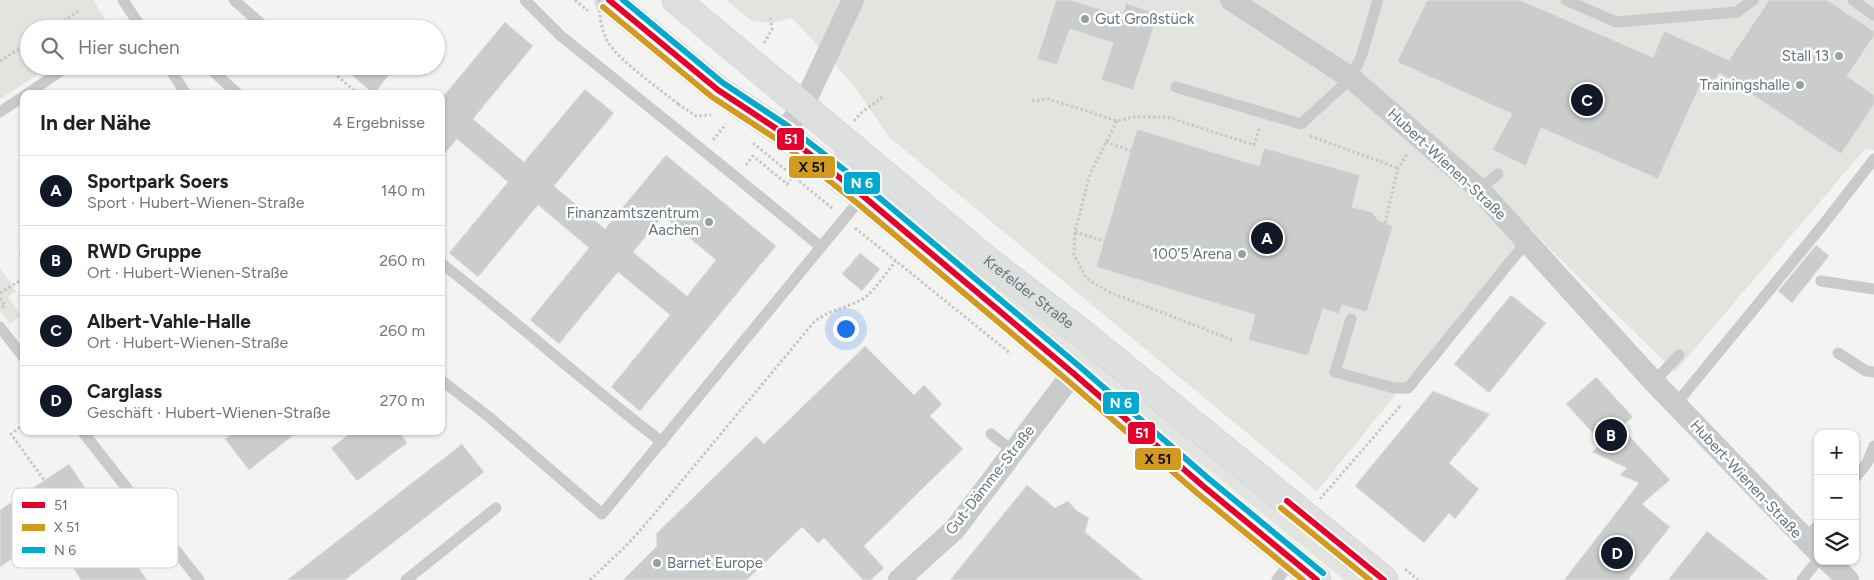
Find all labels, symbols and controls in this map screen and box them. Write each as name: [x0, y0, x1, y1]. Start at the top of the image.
place label: Gut Großstück: [1095, 10, 1195, 28]
marker: Gut Großstück: [1079, 13, 1091, 25]
search box: [20, 20, 445, 75]
icon: search: [38, 34, 66, 62]
text: Hier suchen: [78, 36, 179, 59]
place label: Stall 13: [1782, 47, 1829, 65]
marker: Stall 13: [1833, 50, 1845, 62]
place label: Trainingshalle: [1699, 76, 1790, 94]
marker: Trainingshalle: [1794, 79, 1806, 91]
pin: C: [1571, 81, 1603, 119]
street label: Hubert-Wienen-Straße: [1384, 105, 1510, 223]
text: In der Nähe: [40, 110, 151, 135]
text: 4 Ergebnisse: [332, 113, 425, 132]
line badge: 51: [776, 127, 805, 151]
text: 51: [784, 131, 798, 148]
line badge: X 51: [788, 155, 836, 179]
text: X 51: [799, 159, 825, 176]
text: Sportpark Soers: [87, 170, 228, 193]
line badge: N 6: [843, 171, 881, 195]
text: N 6: [851, 175, 873, 192]
text: A: [50, 181, 62, 200]
text: 140 m: [381, 181, 425, 200]
text: Sport · Hubert-Wienen-Straße: [87, 193, 304, 212]
place label: Finanzamtszentrum Aachen: [567, 204, 699, 239]
marker: Finanzamtszentrum Aachen: [703, 216, 715, 228]
pin: A: [1251, 219, 1283, 257]
text: RWD Gruppe: [87, 240, 201, 263]
place label: 100’5 Arena: [1152, 245, 1232, 263]
marker: 100’5 Arena: [1236, 248, 1248, 260]
text: B: [51, 251, 61, 270]
text: 260 m: [379, 251, 425, 270]
street label: Krefelder Straße: [980, 252, 1078, 333]
text: Ort · Hubert-Wienen-Straße: [87, 263, 288, 282]
text: Albert-Vahle-Halle: [87, 310, 251, 333]
your location: [833, 316, 859, 342]
text: C: [50, 321, 62, 340]
text: 260 m: [379, 321, 425, 340]
text: Ort · Hubert-Wienen-Straße: [87, 333, 288, 352]
text: Carglass: [87, 380, 162, 403]
text: D: [50, 391, 62, 410]
text: 270 m: [380, 391, 425, 410]
line badge: N 6: [1102, 391, 1140, 415]
text: N 6: [1110, 395, 1132, 412]
text: Geschäft · Hubert-Wienen-Straße: [87, 403, 330, 422]
pin: B: [1595, 416, 1627, 454]
street label: Hubert-Wienen-Straße: [1687, 416, 1805, 542]
line badge: 51: [1127, 421, 1156, 445]
street label: Gut-Dämme-Straße: [942, 422, 1038, 538]
text: 51: [1135, 425, 1149, 442]
map controls: [1814, 430, 1859, 565]
button: +: [1814, 430, 1859, 475]
line badge: X 51: [1134, 447, 1182, 471]
text: X 51: [1145, 451, 1171, 468]
button: −: [1814, 475, 1859, 520]
legend: [12, 488, 178, 568]
text: 51: [54, 497, 68, 514]
text: X 51: [54, 519, 80, 536]
button: layers: [1814, 520, 1859, 565]
pin: D: [1601, 534, 1633, 572]
text: N 6: [54, 542, 76, 559]
place label: Barnet Europe: [667, 554, 763, 572]
marker: Barnet Europe: [651, 557, 663, 569]

